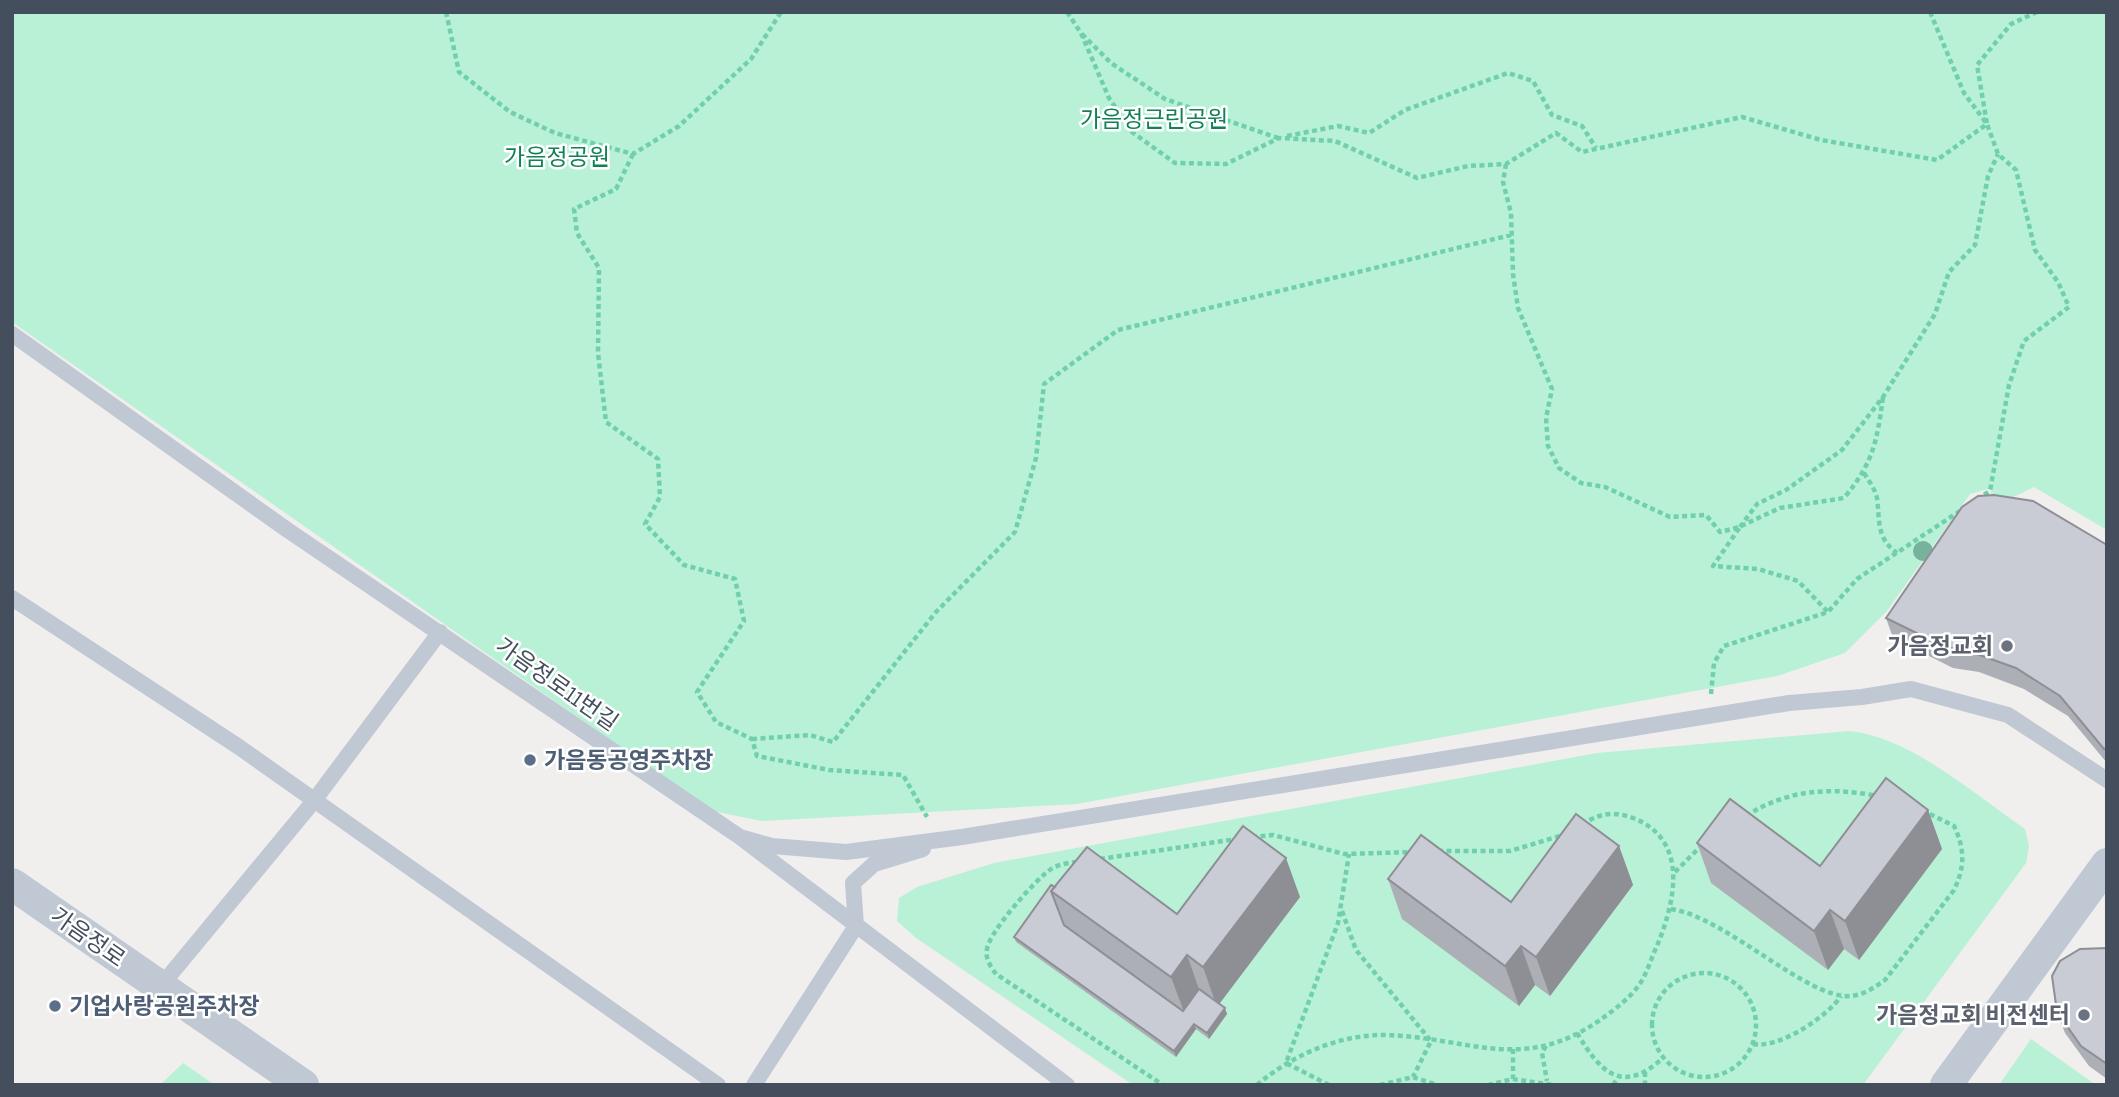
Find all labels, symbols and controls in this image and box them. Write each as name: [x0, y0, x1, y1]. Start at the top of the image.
park label: 가음정근린공원: [1080, 106, 1228, 134]
park label: 가음정공원: [504, 144, 610, 172]
street label: 가음정로11번길: [490, 632, 623, 737]
place label: 가음정교회: [1887, 633, 1993, 661]
marker: 가음정교회: [1999, 638, 2015, 654]
place label: 가음동공영주차장: [544, 747, 713, 775]
marker: 가음동공영주차장: [522, 752, 538, 768]
street label: 가음정로: [45, 902, 130, 974]
place label: 기업사랑공원주차장: [69, 993, 259, 1021]
marker: 기업사랑공원주차장: [47, 998, 63, 1014]
place label: 가음정교회 비전센터: [1876, 1002, 2070, 1030]
marker: 가음정교회 비전센터: [2076, 1007, 2092, 1023]

